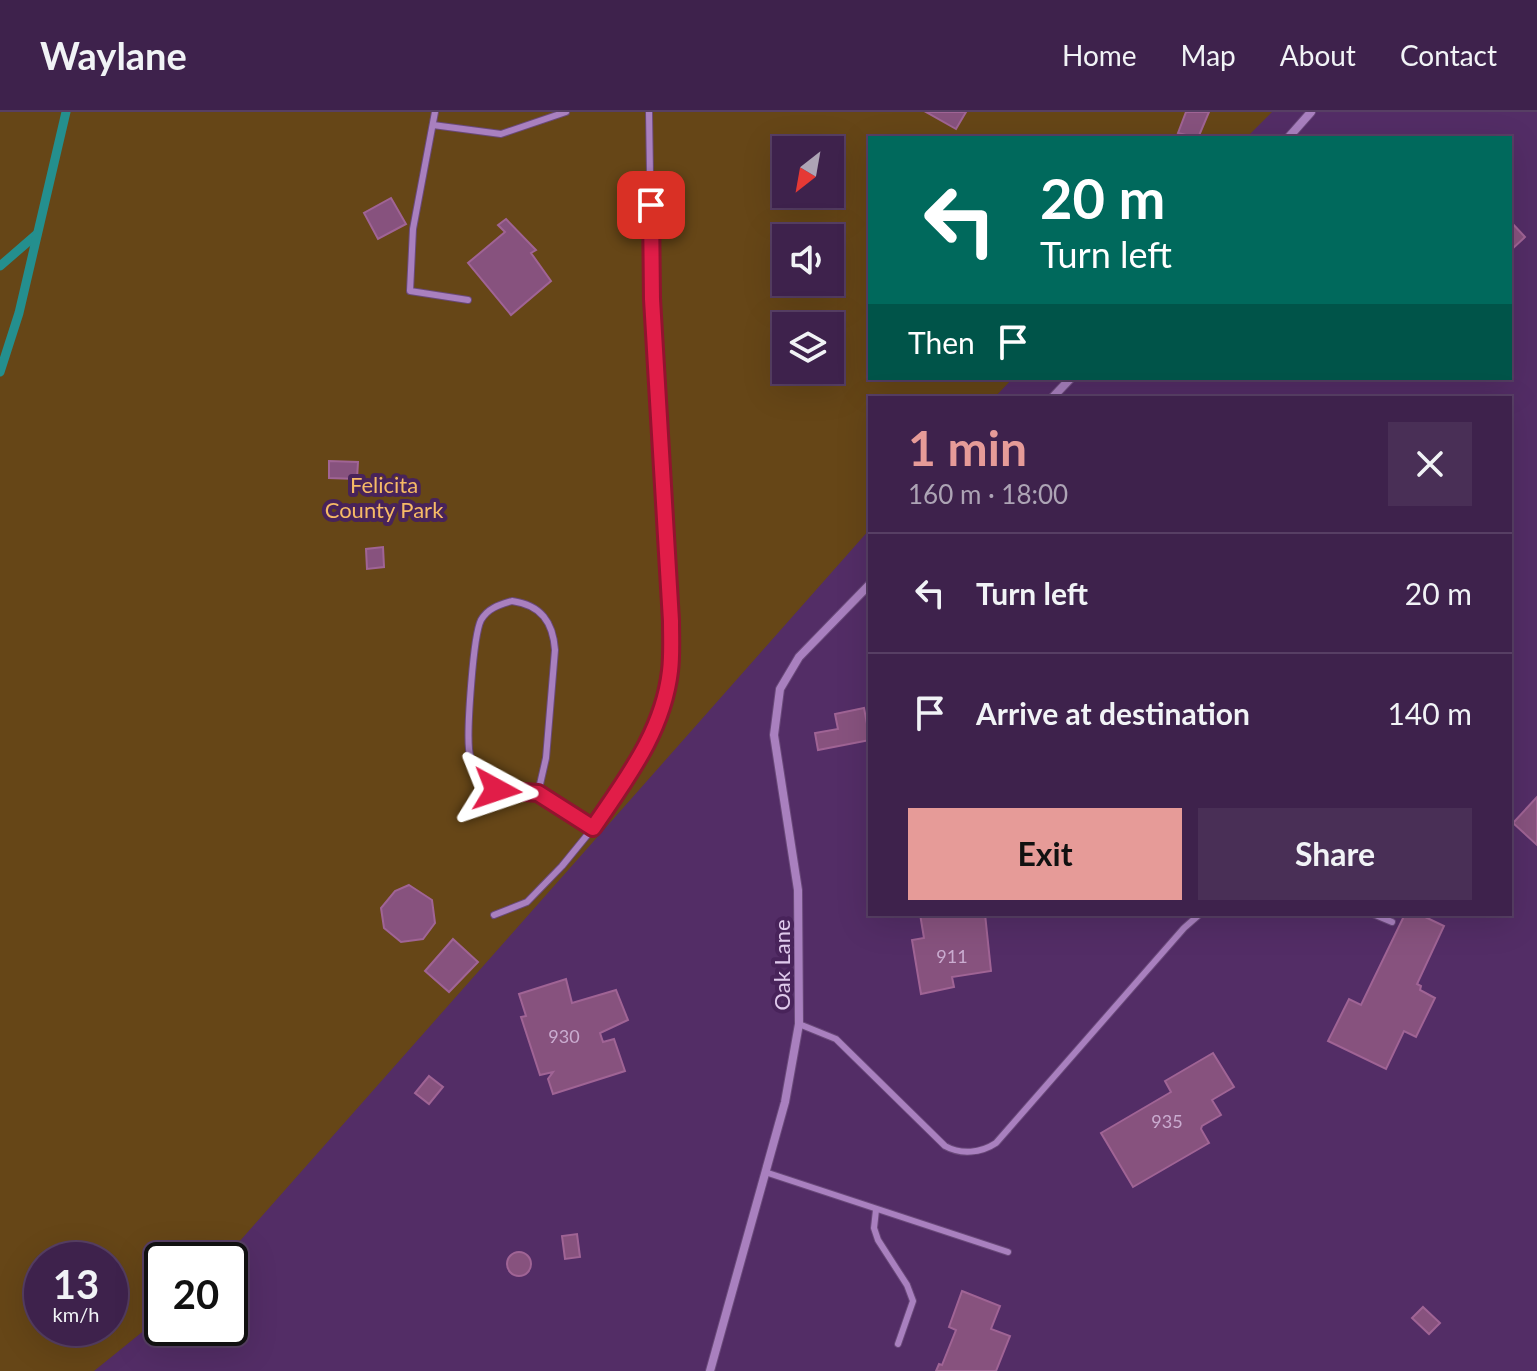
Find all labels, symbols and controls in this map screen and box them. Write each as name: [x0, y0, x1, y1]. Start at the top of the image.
text: Waylane: [40, 32, 187, 78]
text: Home: [1062, 38, 1137, 72]
text: Map: [1181, 38, 1236, 72]
text: About: [1280, 38, 1356, 72]
text: Contact: [1400, 38, 1497, 72]
north arrow: [772, 136, 844, 208]
map controls: [772, 136, 844, 384]
text: 20 m: [1040, 164, 1165, 231]
icon: left: [908, 168, 1012, 272]
pin: [617, 171, 685, 239]
icon: arrive: [629, 183, 673, 227]
button: sound: [772, 224, 844, 296]
text: Turn left: [1040, 232, 1172, 276]
button: layers: [772, 312, 844, 384]
icon: arrive: [991, 320, 1035, 364]
text: Then: [908, 324, 975, 360]
text: 1 min: [908, 419, 1027, 476]
button: close: [1388, 422, 1472, 506]
park label: Felicita County Park: [325, 471, 444, 523]
text: 160 m · 18:00: [908, 478, 1068, 510]
icon: left: [908, 571, 952, 615]
text: Turn left: [976, 575, 1088, 611]
text: 20 m: [1405, 575, 1472, 611]
icon: arrive: [908, 691, 952, 735]
text: Arrive at destination: [976, 695, 1250, 731]
text: 140 m: [1387, 695, 1472, 731]
position arrow: [455, 748, 539, 832]
button: Exit: [908, 808, 1182, 900]
button: Share: [1198, 808, 1472, 900]
street label: Oak Lane: [768, 919, 795, 1011]
house number: 911: [936, 945, 968, 967]
house number: 930: [548, 1025, 580, 1047]
house number: 935: [1151, 1110, 1183, 1132]
speed limit sign: 20: [144, 1242, 248, 1346]
text: 13: [53, 1260, 99, 1308]
text: km/h: [53, 1302, 99, 1326]

